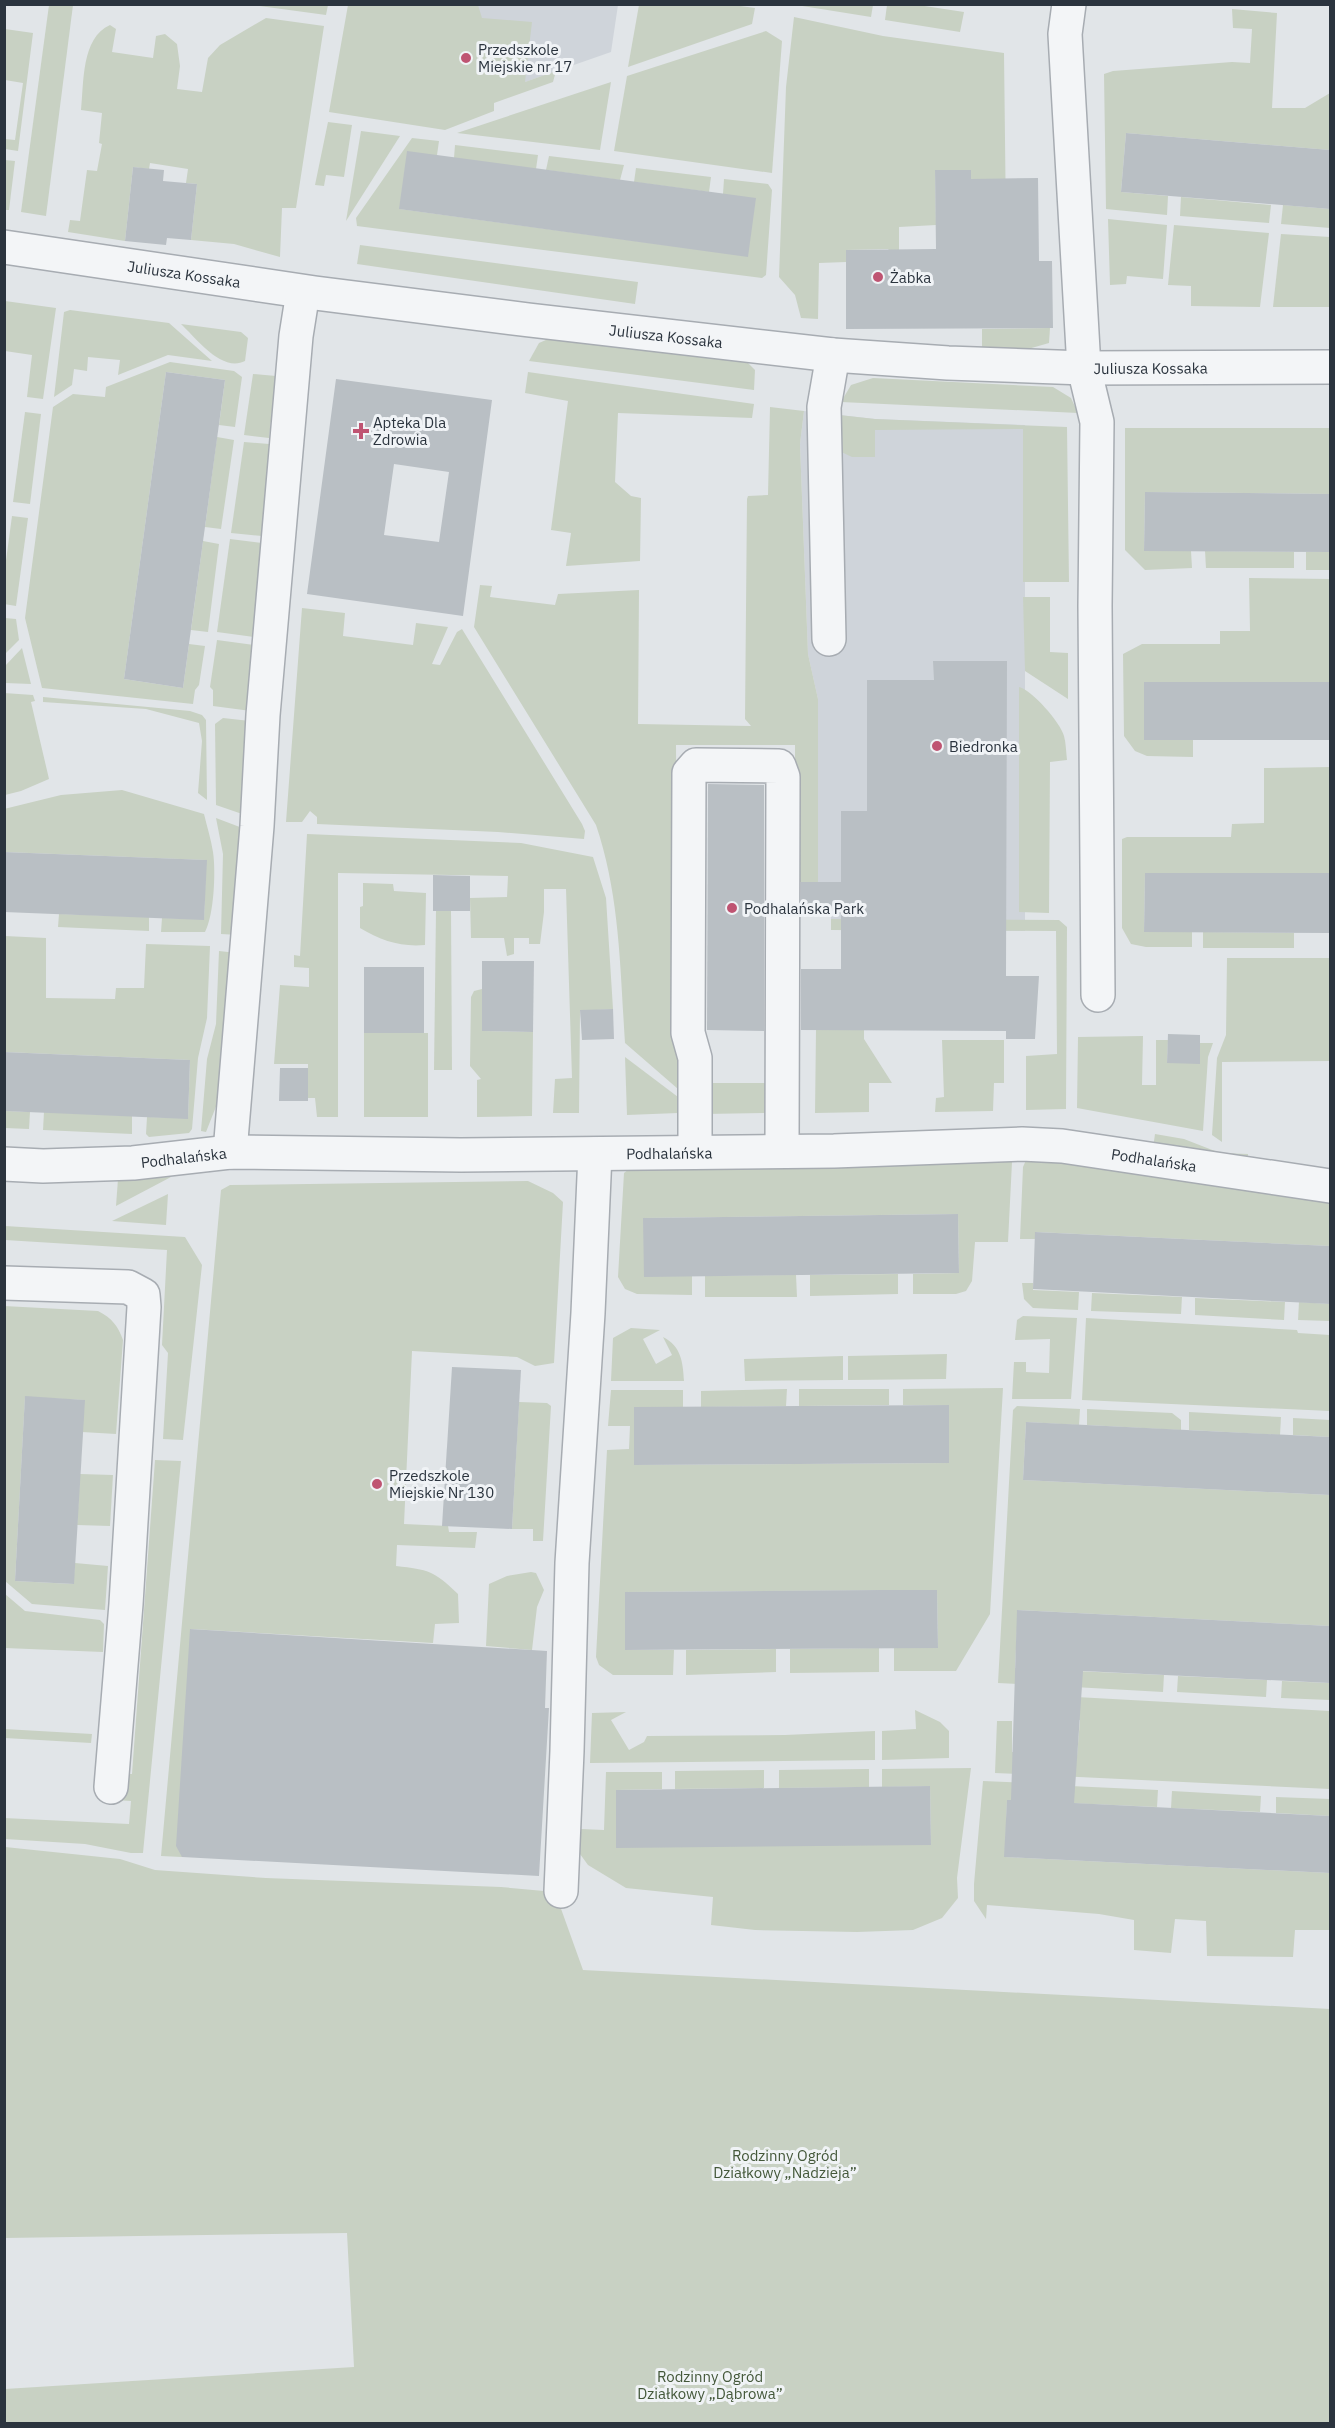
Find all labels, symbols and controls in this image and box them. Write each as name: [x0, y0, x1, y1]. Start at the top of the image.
place label: Przedszkole Miejskie nr 17: [478, 40, 572, 76]
marker: Przedszkole Miejskie nr 17: [459, 51, 473, 65]
street label: Juliusza Kossaka: [126, 256, 242, 291]
place label: Żabka: [890, 268, 931, 287]
marker: Żabka: [871, 270, 885, 284]
street label: Juliusza Kossaka: [608, 320, 724, 352]
street label: Juliusza Kossaka: [1093, 358, 1208, 377]
place label: Apteka Dla Zdrowia: [373, 413, 446, 449]
marker: Apteka Dla Zdrowia: [354, 424, 368, 438]
place label: Biedronka: [949, 737, 1018, 756]
marker: Biedronka: [930, 739, 944, 753]
place label: Podhalańska Park: [744, 899, 864, 918]
marker: Podhalańska Park: [725, 901, 739, 915]
street label: Podhalańska: [140, 1143, 228, 1172]
street label: Podhalańska: [626, 1143, 712, 1163]
street label: Podhalańska: [1110, 1144, 1198, 1175]
place label: Przedszkole Miejskie Nr 130: [389, 1466, 494, 1502]
marker: Przedszkole Miejskie Nr 130: [370, 1477, 384, 1491]
park label: Rodzinny Ogród Działkowy „Nadzieja”: [713, 2146, 857, 2182]
park label: Rodzinny Ogród Działkowy „Dąbrowa”: [637, 2367, 783, 2403]

